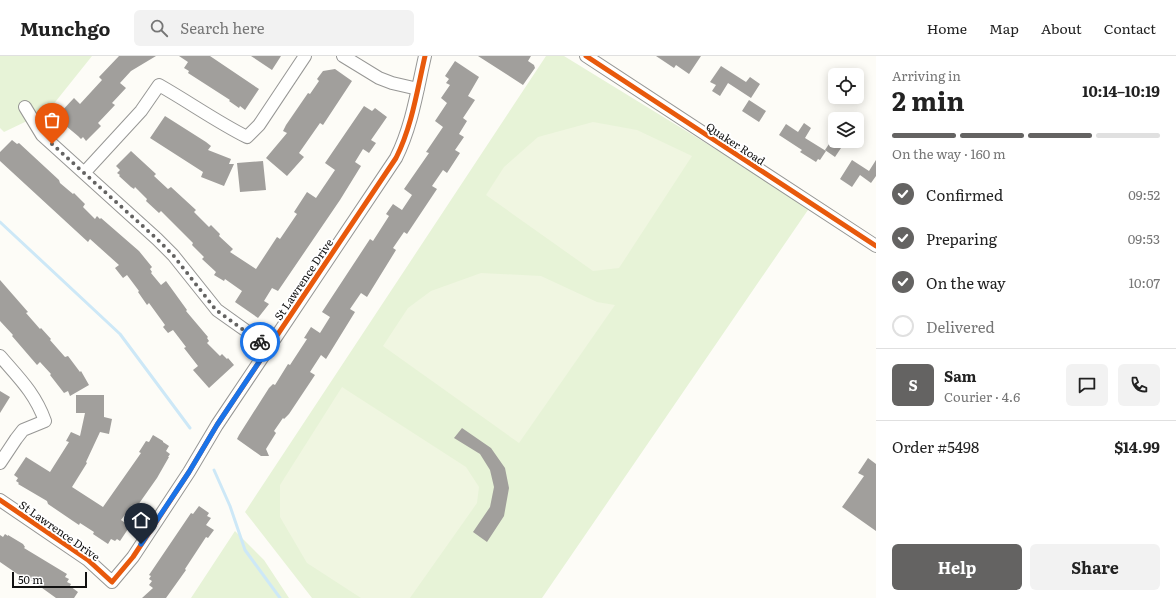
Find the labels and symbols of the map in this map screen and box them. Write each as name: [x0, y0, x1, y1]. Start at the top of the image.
pin: [35, 103, 69, 144]
street label: Quaker Road: [703, 118, 769, 168]
street label: St Lawrence Drive: [270, 235, 336, 323]
courier: [240, 322, 280, 362]
street label: St Lawrence Drive: [16, 496, 104, 564]
pin: [124, 503, 158, 544]
scale bar: [12, 570, 87, 589]

